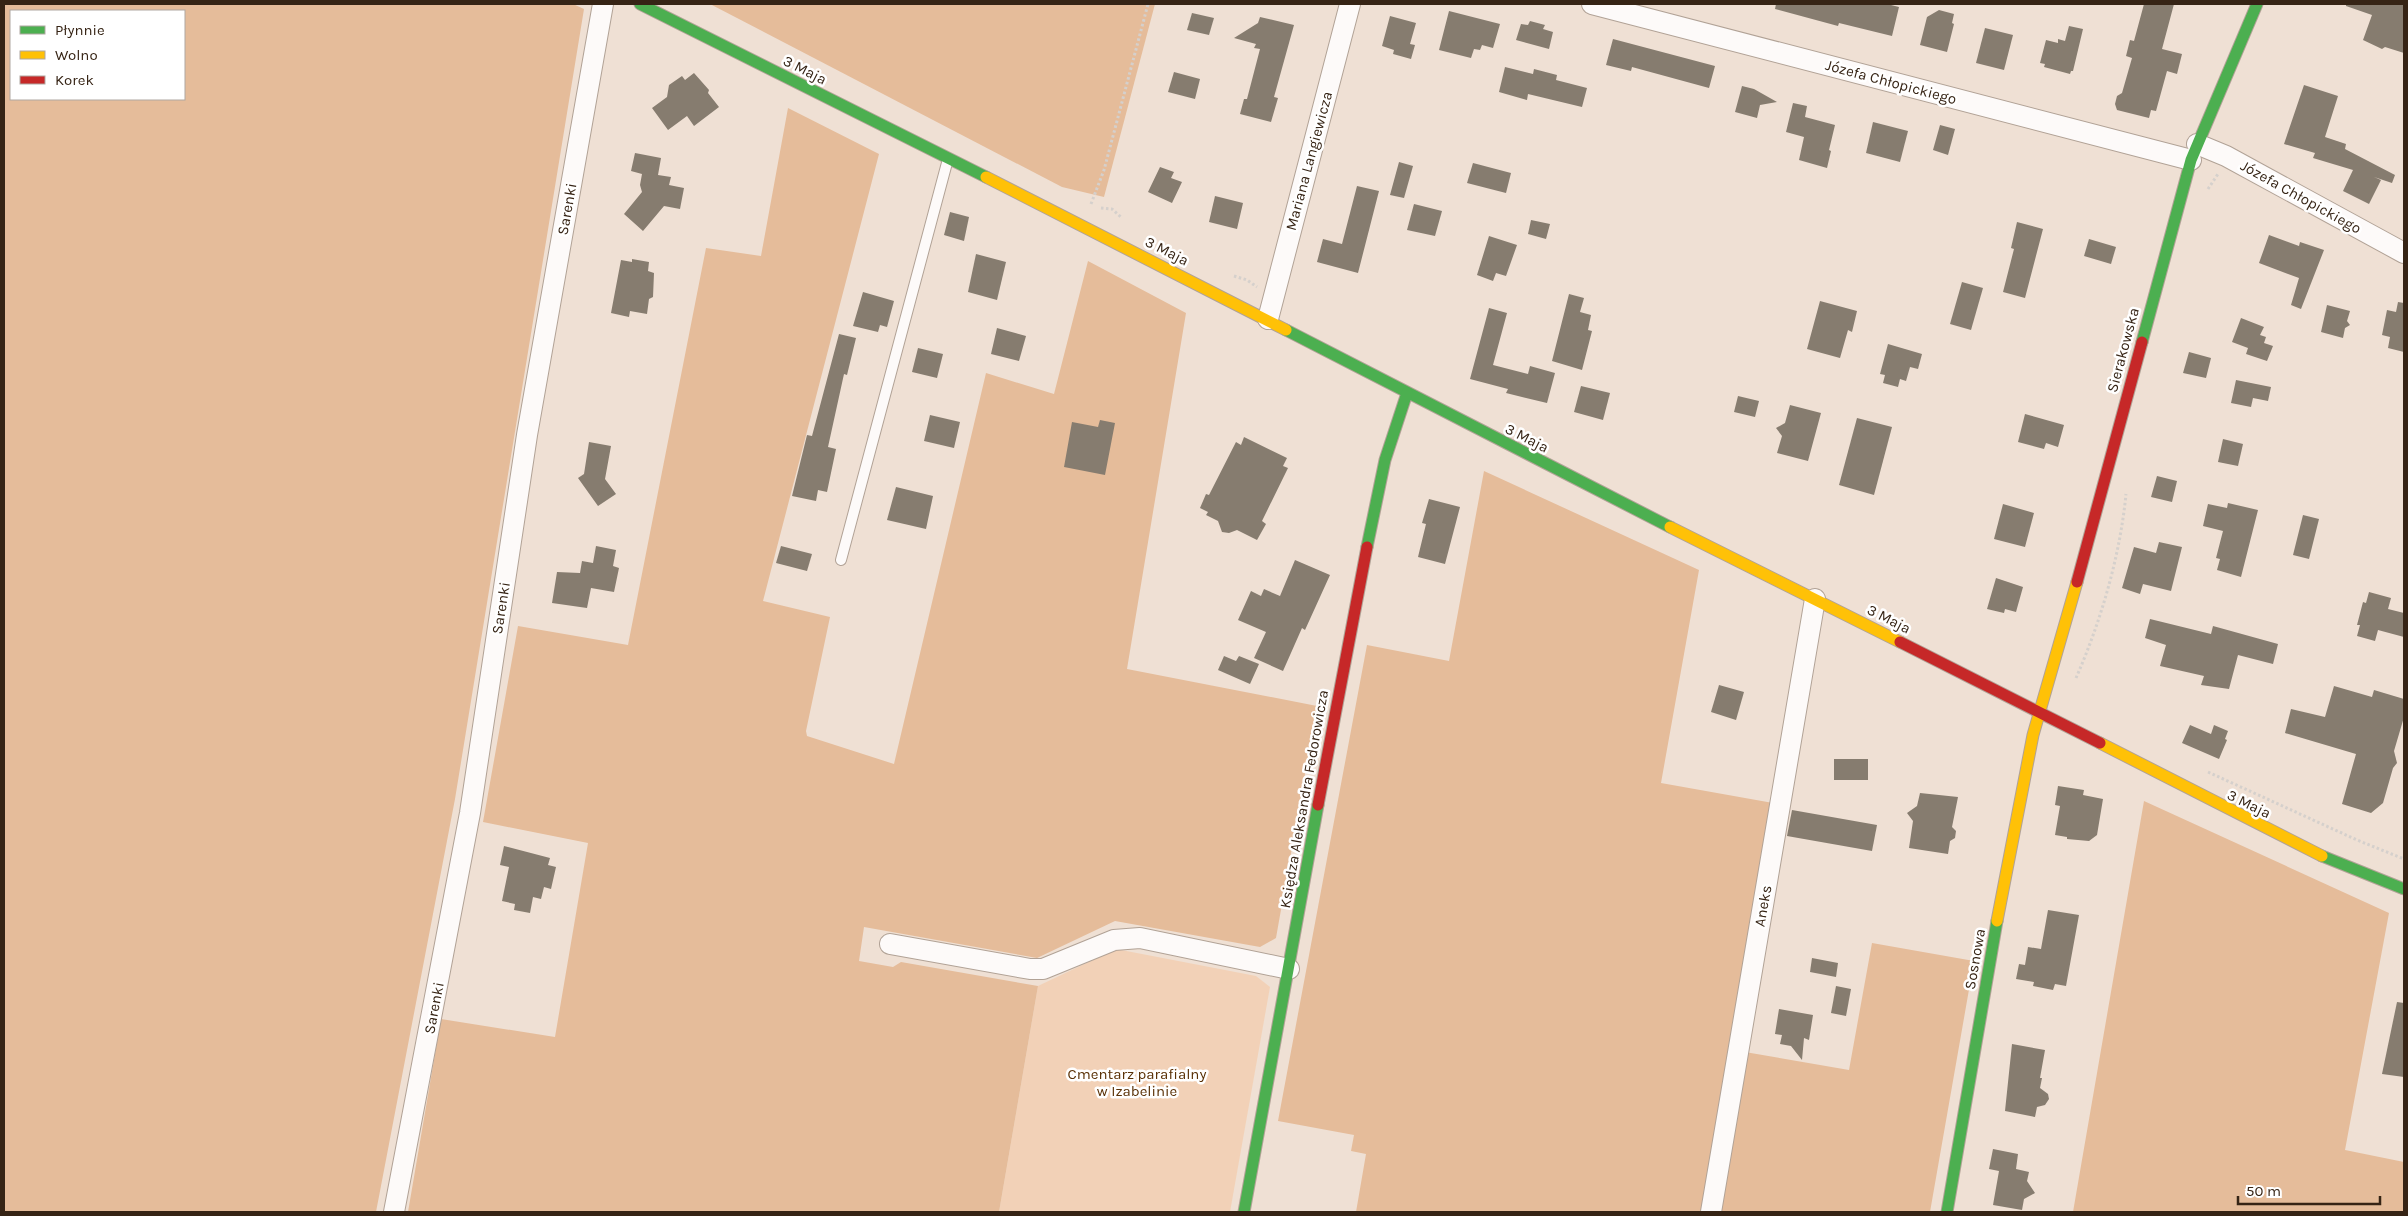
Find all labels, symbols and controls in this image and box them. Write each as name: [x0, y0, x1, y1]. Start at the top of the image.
legend: [10, 10, 185, 100]
text: Płynnie: [55, 21, 105, 39]
text: Wolno: [55, 46, 98, 64]
street label: 3 Maja: [780, 51, 830, 89]
street label: Józefa Chłopickiego: [1823, 56, 1959, 108]
text: Korek: [55, 71, 94, 89]
street label: Mariana Langiewicza: [1282, 89, 1336, 233]
street label: Józefa Chłopickiego: [2238, 156, 2364, 238]
street label: Sarenki: [554, 182, 580, 236]
street label: 3 Maja: [1142, 232, 1192, 270]
street label: Sierakowska: [2103, 306, 2143, 394]
street label: 3 Maja: [1502, 419, 1552, 457]
street label: Sarenki: [488, 581, 514, 635]
street label: 3 Maja: [1864, 600, 1914, 638]
street label: Księdza Aleksandra Fedorowicza: [1276, 688, 1332, 910]
street label: 3 Maja: [2224, 786, 2274, 822]
street label: Aneks: [1751, 884, 1775, 928]
street label: Sosnowa: [1961, 927, 1989, 991]
street label: Sarenki: [420, 981, 448, 1035]
park label: Cmentarz parafialny w Izabelinie: [1068, 1065, 1206, 1100]
scale bar: [2238, 1174, 2380, 1206]
text: 50 m: [2246, 1182, 2281, 1200]

